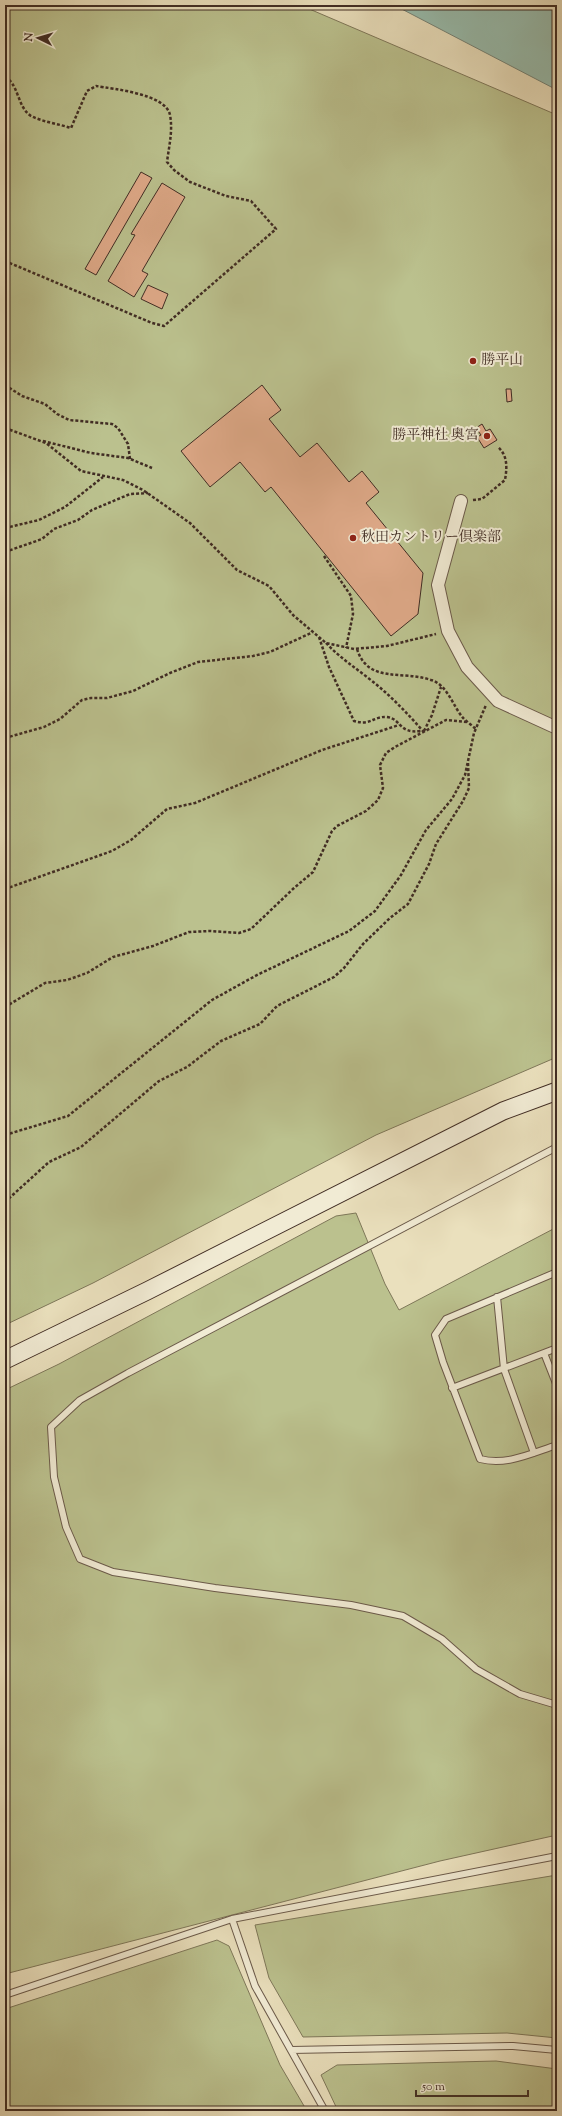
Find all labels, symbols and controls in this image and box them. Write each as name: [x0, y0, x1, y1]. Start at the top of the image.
north arrow: [18, 18, 58, 58]
text: N: [21, 32, 37, 43]
place label: 勝平山: [481, 351, 523, 371]
marker: 勝平山: [468, 356, 478, 366]
place label: 勝平神社 奥宮: [392, 426, 479, 446]
marker: 勝平神社 奥宮: [482, 431, 492, 441]
place label: 秋田カントリー倶楽部: [361, 528, 501, 548]
marker: 秋田カントリー倶楽部: [348, 533, 358, 543]
scale bar: [416, 2072, 528, 2098]
text: 50 m: [421, 2078, 445, 2096]

